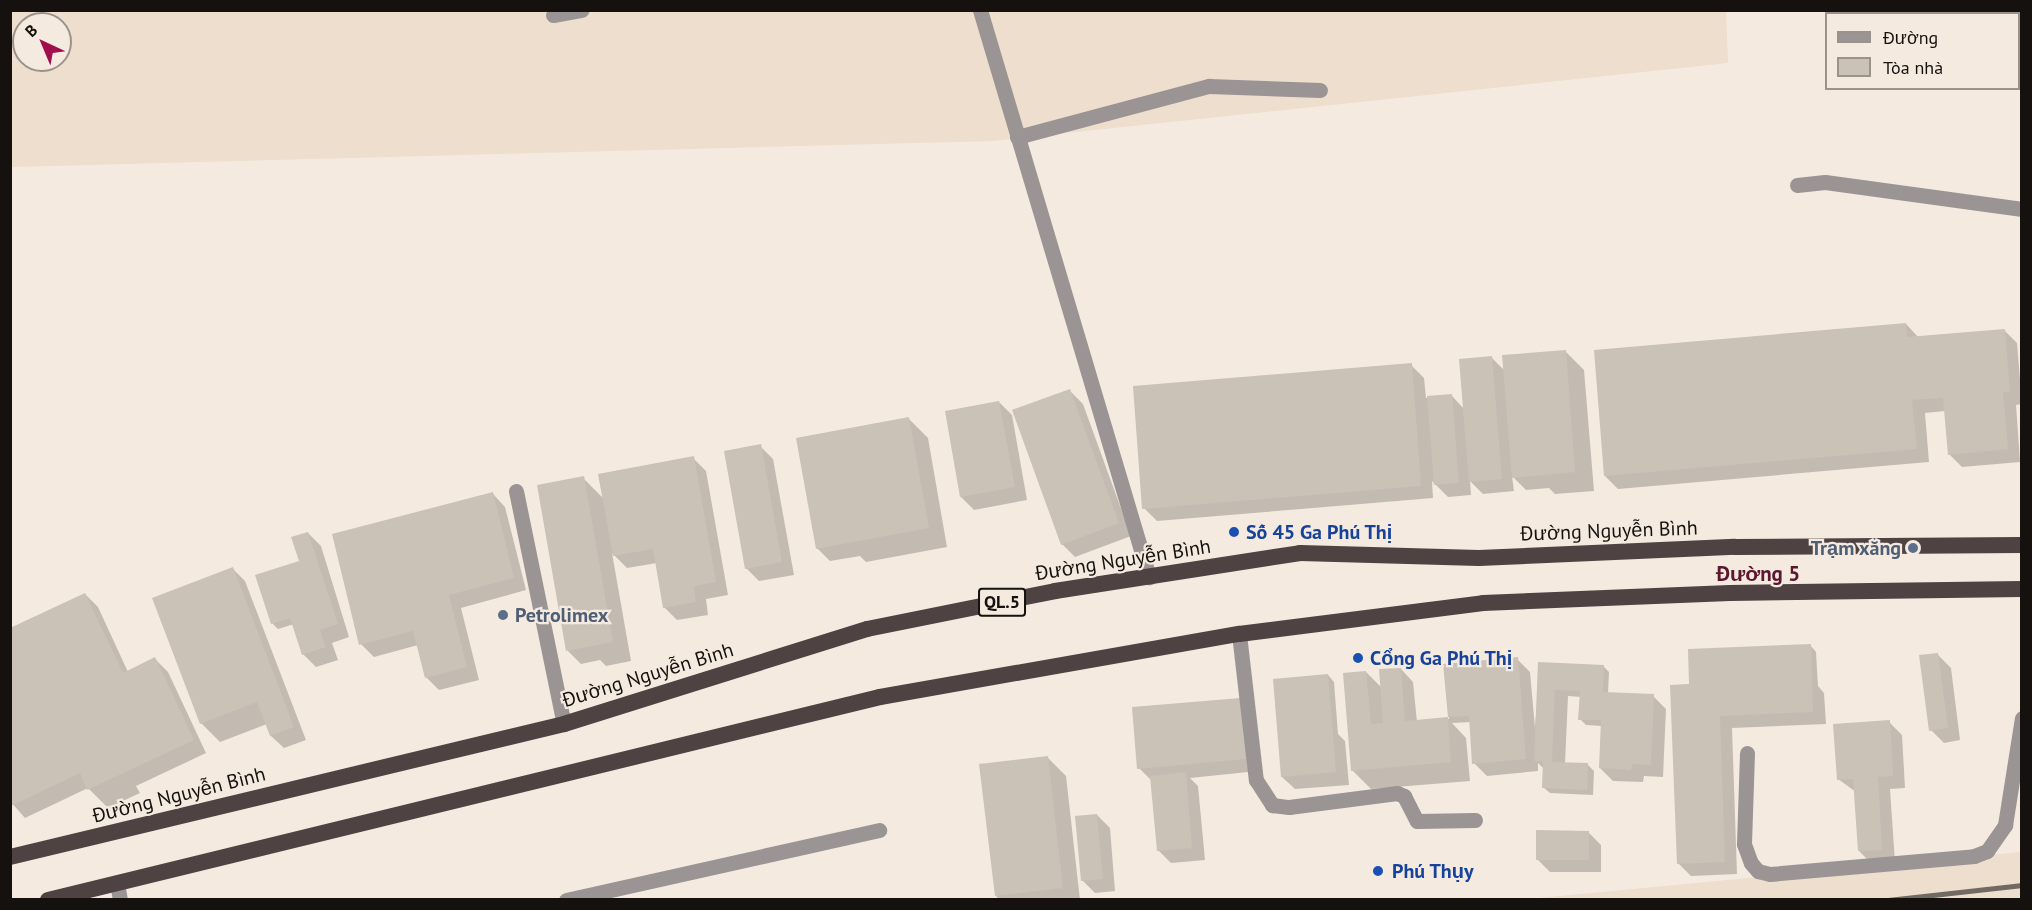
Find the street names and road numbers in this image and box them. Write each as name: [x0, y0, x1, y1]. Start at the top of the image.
street label: Đường Nguyễn Bình: [1520, 516, 1698, 546]
street label: Đường Nguyễn Bình: [1034, 534, 1212, 586]
road number: QL.5: [978, 587, 1026, 617]
street label: Đường Nguyễn Bình: [560, 638, 736, 712]
street label: Đường Nguyễn Bình: [90, 762, 268, 828]

